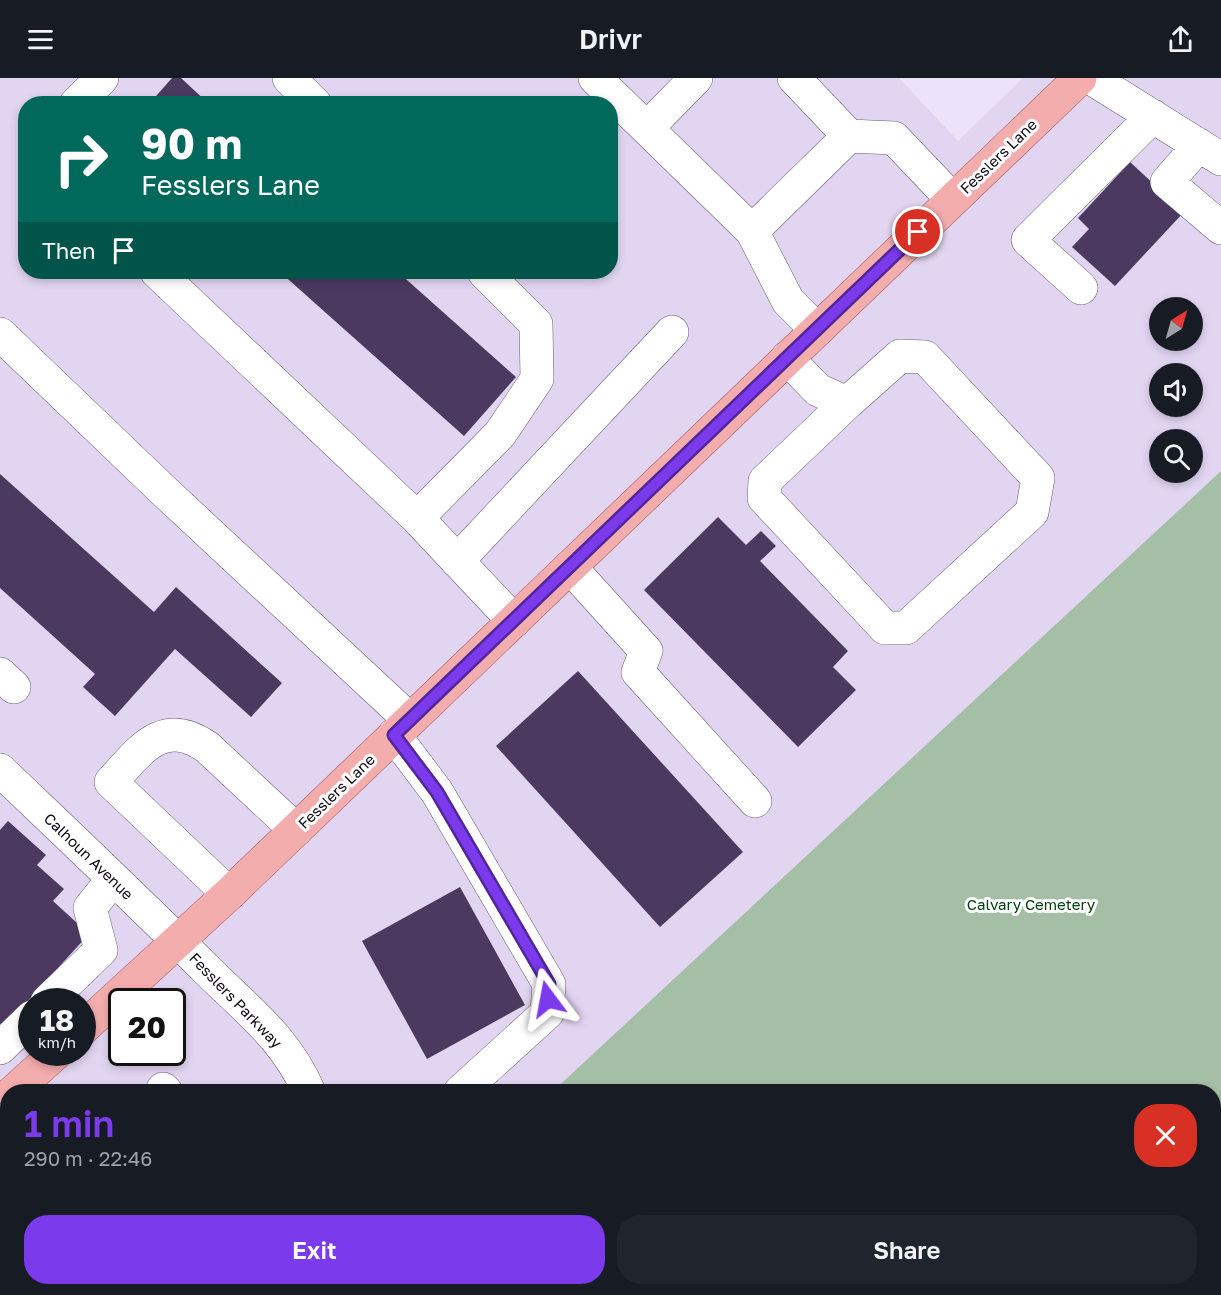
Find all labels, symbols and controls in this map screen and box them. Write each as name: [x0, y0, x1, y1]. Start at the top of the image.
icon: menu: [24, 23, 57, 56]
text: Drivr: [579, 23, 642, 55]
icon: share: [1164, 23, 1197, 56]
street label: Fesslers Lane: [956, 115, 1040, 197]
text: 90 m: [141, 118, 242, 168]
icon: right: [42, 120, 120, 198]
text: Fesslers Lane: [141, 169, 320, 201]
pin: [892, 206, 943, 257]
icon: arrive: [901, 215, 934, 248]
icon: arrive: [107, 234, 140, 267]
text: Then: [42, 237, 95, 264]
north arrow: [1149, 297, 1203, 351]
map controls: [1149, 297, 1203, 483]
button: sound: [1149, 363, 1203, 417]
button: search: [1149, 429, 1203, 483]
street label: Fesslers Lane: [294, 750, 378, 832]
street label: Calhoun Avenue: [41, 809, 137, 903]
park label: Calvary Cemetery: [967, 895, 1096, 913]
street label: Fesslers Parkway: [186, 949, 286, 1052]
position arrow: [516, 967, 580, 1031]
speed limit sign: 20: [108, 988, 186, 1066]
text: 18: [40, 1002, 74, 1038]
text: km/h: [38, 1033, 76, 1051]
text: 1 min: [24, 1102, 114, 1145]
button: close: [1134, 1104, 1197, 1167]
text: 290 m · 22:46: [24, 1146, 152, 1170]
button: Exit: [24, 1215, 605, 1284]
button: Share: [617, 1215, 1197, 1284]

